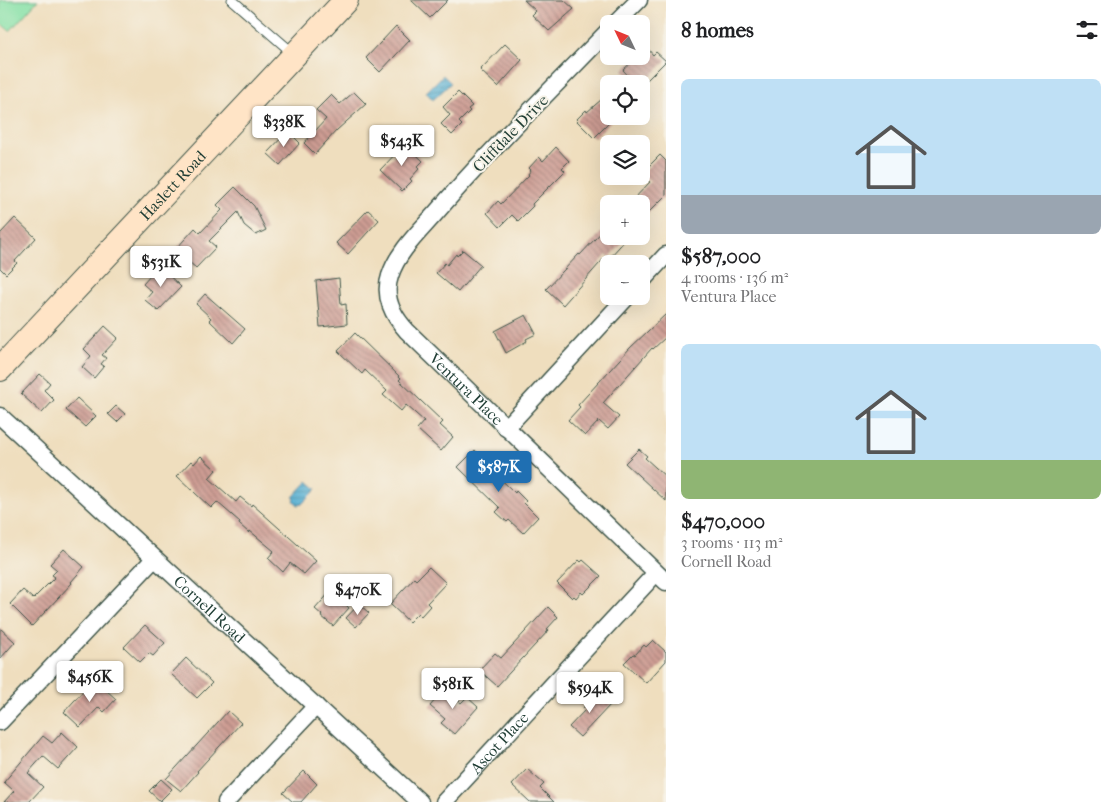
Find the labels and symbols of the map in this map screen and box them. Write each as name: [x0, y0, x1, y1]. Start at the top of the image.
north arrow: [600, 15, 650, 65]
street label: Cliffdale Drive: [469, 91, 552, 176]
pin: $338K: [249, 106, 319, 148]
pin: $543K: [367, 124, 437, 167]
street label: Haslett Road: [135, 146, 210, 224]
pin: $531K: [126, 246, 196, 288]
street label: Ventura Place: [425, 348, 507, 429]
pin: $587K: [464, 450, 534, 493]
street label: Cornell Road: [170, 572, 249, 647]
pin: $470K: [323, 574, 393, 616]
pin: $456K: [55, 660, 125, 703]
pin: $581K: [418, 668, 488, 710]
pin: $594K: [555, 672, 625, 714]
street label: Ascot Place: [466, 708, 533, 778]

